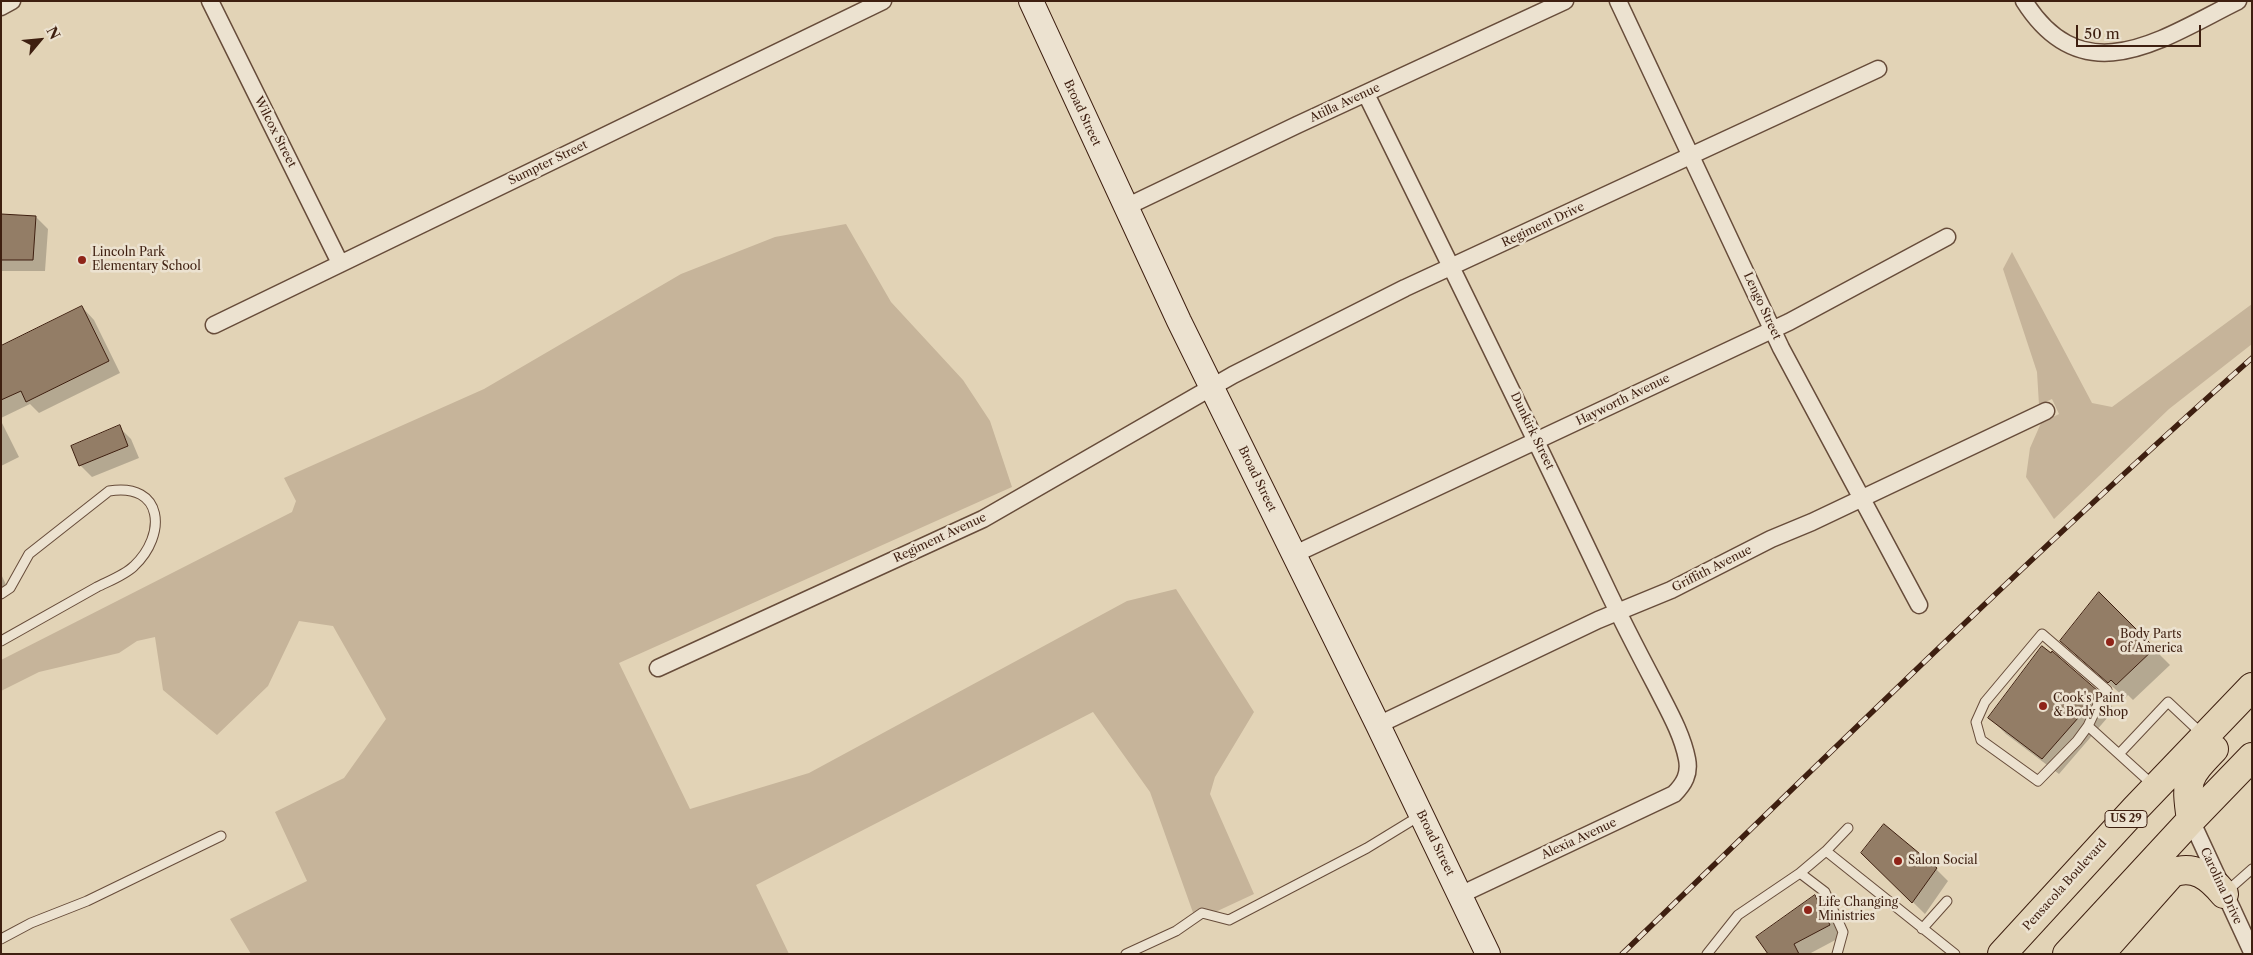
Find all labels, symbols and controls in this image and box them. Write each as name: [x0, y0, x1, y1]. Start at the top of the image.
north arrow: [15, 15, 65, 65]
scale bar: [2078, 15, 2203, 47]
text: N: [42, 23, 64, 43]
text: 50 m: [2084, 24, 2120, 43]
street label: Broad Street: [1060, 78, 1104, 148]
street label: Atilla Avenue: [1308, 80, 1382, 126]
street label: Wilcox Street: [251, 94, 299, 170]
street label: Sumpter Street: [506, 138, 590, 188]
street label: Regiment Drive: [1499, 200, 1587, 250]
place label: Lincoln Park Elementary School: [92, 246, 201, 274]
marker: Lincoln Park Elementary School: [76, 254, 88, 266]
street label: Lengo Street: [1740, 270, 1784, 342]
street label: Hayworth Avenue: [1574, 371, 1672, 429]
street label: Dunkirk Street: [1507, 390, 1557, 472]
street label: Broad Street: [1235, 444, 1279, 514]
street label: Regiment Avenue: [891, 510, 989, 566]
street label: Griffith Avenue: [1670, 543, 1754, 595]
place label: Body Parts of America: [2120, 628, 2183, 656]
marker: Body Parts of America: [2104, 636, 2116, 648]
place label: Cook's Paint & Body Shop: [2053, 692, 2128, 720]
marker: Cook's Paint & Body Shop: [2037, 700, 2049, 712]
street label: Broad Street: [1413, 808, 1457, 878]
road number: US 29: [2105, 811, 2147, 828]
street label: Alexia Avenue: [1539, 815, 1619, 863]
street label: Pensacola Boulevard: [2020, 836, 2110, 934]
street label: Carolina Drive: [2197, 845, 2245, 927]
place label: Salon Social: [1908, 854, 1977, 868]
marker: Salon Social: [1892, 855, 1904, 867]
place label: Life Changing Ministries: [1818, 896, 1898, 924]
marker: Life Changing Ministries: [1802, 904, 1814, 916]

